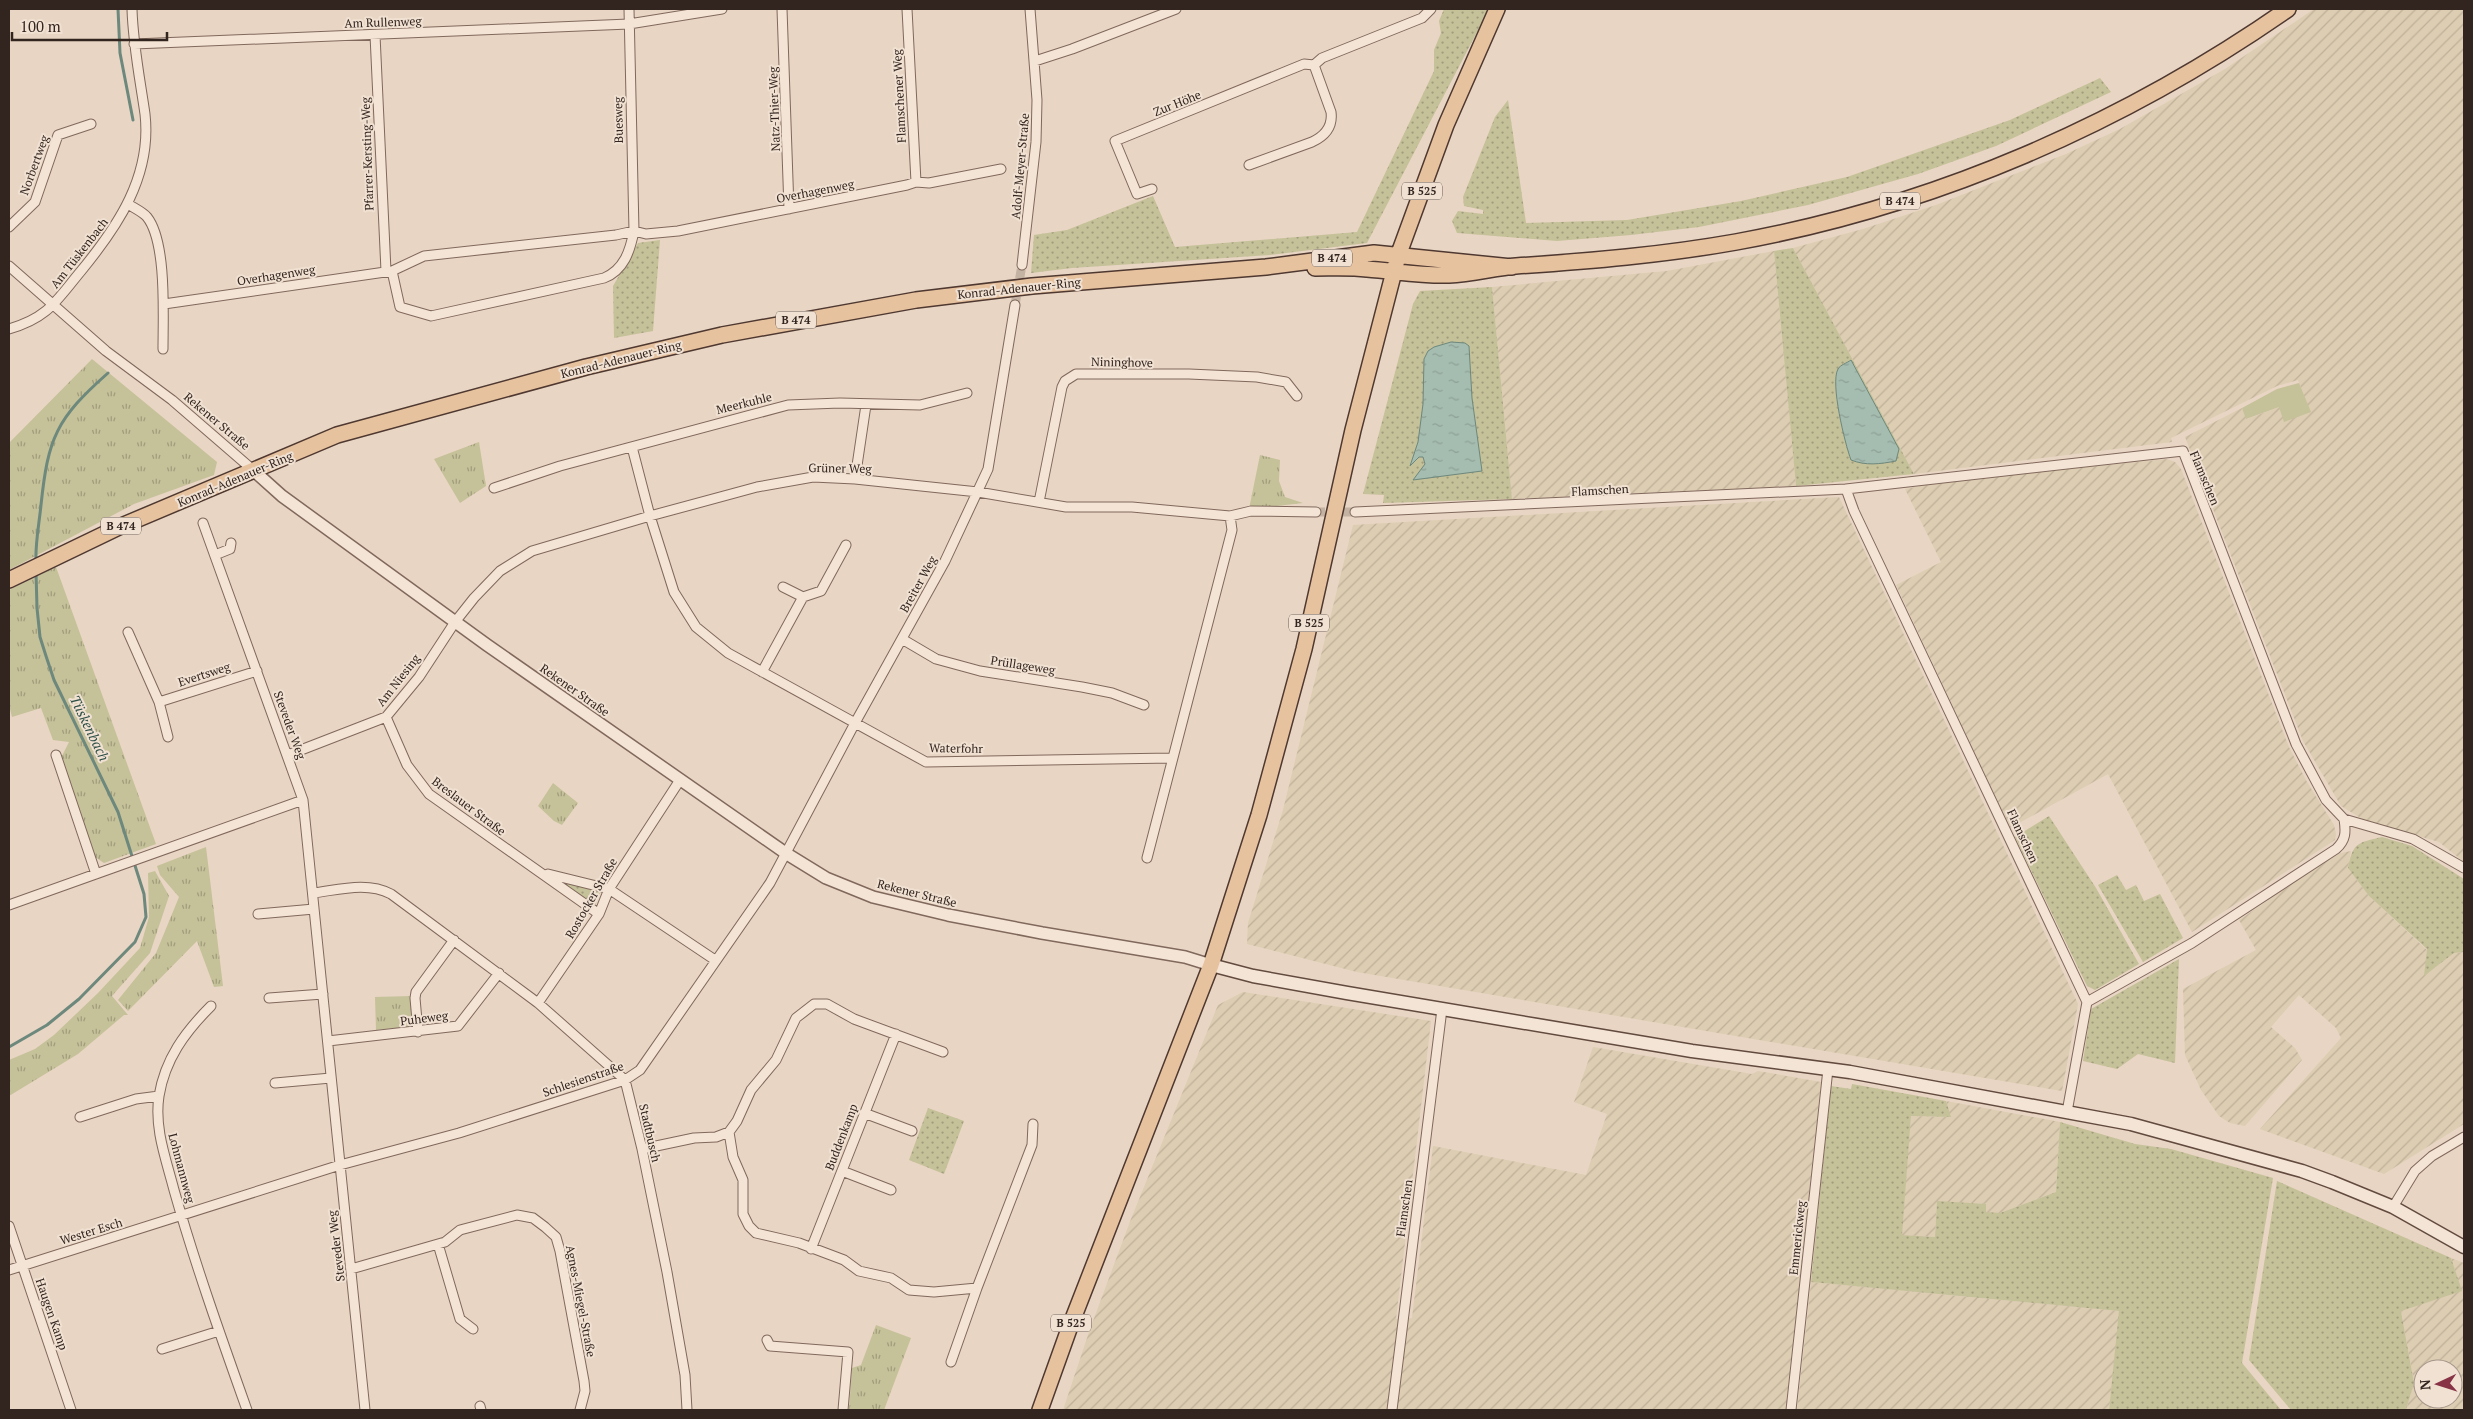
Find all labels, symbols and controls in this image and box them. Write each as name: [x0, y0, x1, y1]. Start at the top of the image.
scale bar: [12, 10, 168, 42]
street label: Am Rullenweg: [344, 13, 423, 31]
text: 100 m: [20, 16, 61, 36]
street label: Flamschener Weg: [889, 48, 909, 143]
street label: Natz-Thier-Weg: [765, 66, 783, 152]
street label: Zur Höhe: [1151, 87, 1203, 119]
street label: Pfarrer-Kersting-Weg: [357, 96, 376, 211]
street label: Buesweg: [610, 96, 626, 143]
street label: Adolf-Meyer-Straße: [1008, 112, 1032, 220]
street label: Norbertweg: [16, 132, 52, 197]
street label: Overhagenweg: [775, 176, 856, 206]
road number: B 525: [1402, 182, 1442, 200]
road number: B 474: [1880, 192, 1920, 210]
street label: Am Tüskenbach: [47, 215, 111, 291]
road number: B 474: [1312, 250, 1352, 266]
street label: Overhagenweg: [236, 261, 317, 289]
street label: Konrad-Adenauer-Ring: [957, 274, 1082, 302]
road number: B 474: [776, 312, 816, 328]
street label: Konrad-Adenauer-Ring: [559, 337, 684, 381]
street label: Nininghove: [1091, 354, 1153, 370]
street label: Rekener Straße: [181, 389, 253, 453]
street label: Meerkuhle: [715, 389, 773, 417]
street label: Konrad-Adenauer-Ring: [175, 448, 296, 510]
street label: Flamschen: [2187, 449, 2223, 507]
street label: Grüner Weg: [808, 460, 872, 476]
street label: Flamschen: [1571, 481, 1629, 499]
road number: B 474: [101, 518, 141, 534]
street label: Breiter Weg: [896, 552, 940, 615]
road number: B 525: [1289, 614, 1329, 632]
street label: Am Niesing: [373, 650, 423, 709]
street label: Prüllageweg: [990, 652, 1057, 678]
street label: Evertsweg: [176, 658, 233, 689]
street label: Rekener Straße: [537, 660, 613, 720]
street label: Steveder Weg: [271, 689, 310, 762]
water label: Tüskenbach: [66, 692, 114, 764]
street label: Waterfohr: [929, 740, 983, 756]
street label: Breslauer Straße: [429, 773, 509, 839]
street label: Flamschen: [2004, 807, 2042, 865]
street label: Rostocker Straße: [562, 855, 620, 941]
street label: Rekener Straße: [876, 876, 958, 910]
street label: Puheweg: [399, 1008, 449, 1028]
street label: Schlesienstraße: [541, 1058, 625, 1100]
street label: Buddenkamp: [821, 1101, 861, 1172]
street label: Stadtbusch: [636, 1102, 664, 1164]
street label: Lohmannweg: [165, 1131, 199, 1205]
street label: Flamschen: [1393, 1178, 1415, 1238]
street label: Emmerickweg: [1786, 1199, 1808, 1276]
street label: Steveder Weg: [324, 1209, 348, 1282]
street label: Wester Esch: [58, 1214, 124, 1248]
street label: Agnes-Miegel-Straße: [563, 1244, 599, 1358]
street label: Haugen Kamp: [33, 1276, 71, 1352]
road number: B 525: [1051, 1315, 1091, 1332]
north arrow: [2413, 1359, 2463, 1409]
text: N: [2415, 1379, 2434, 1391]

